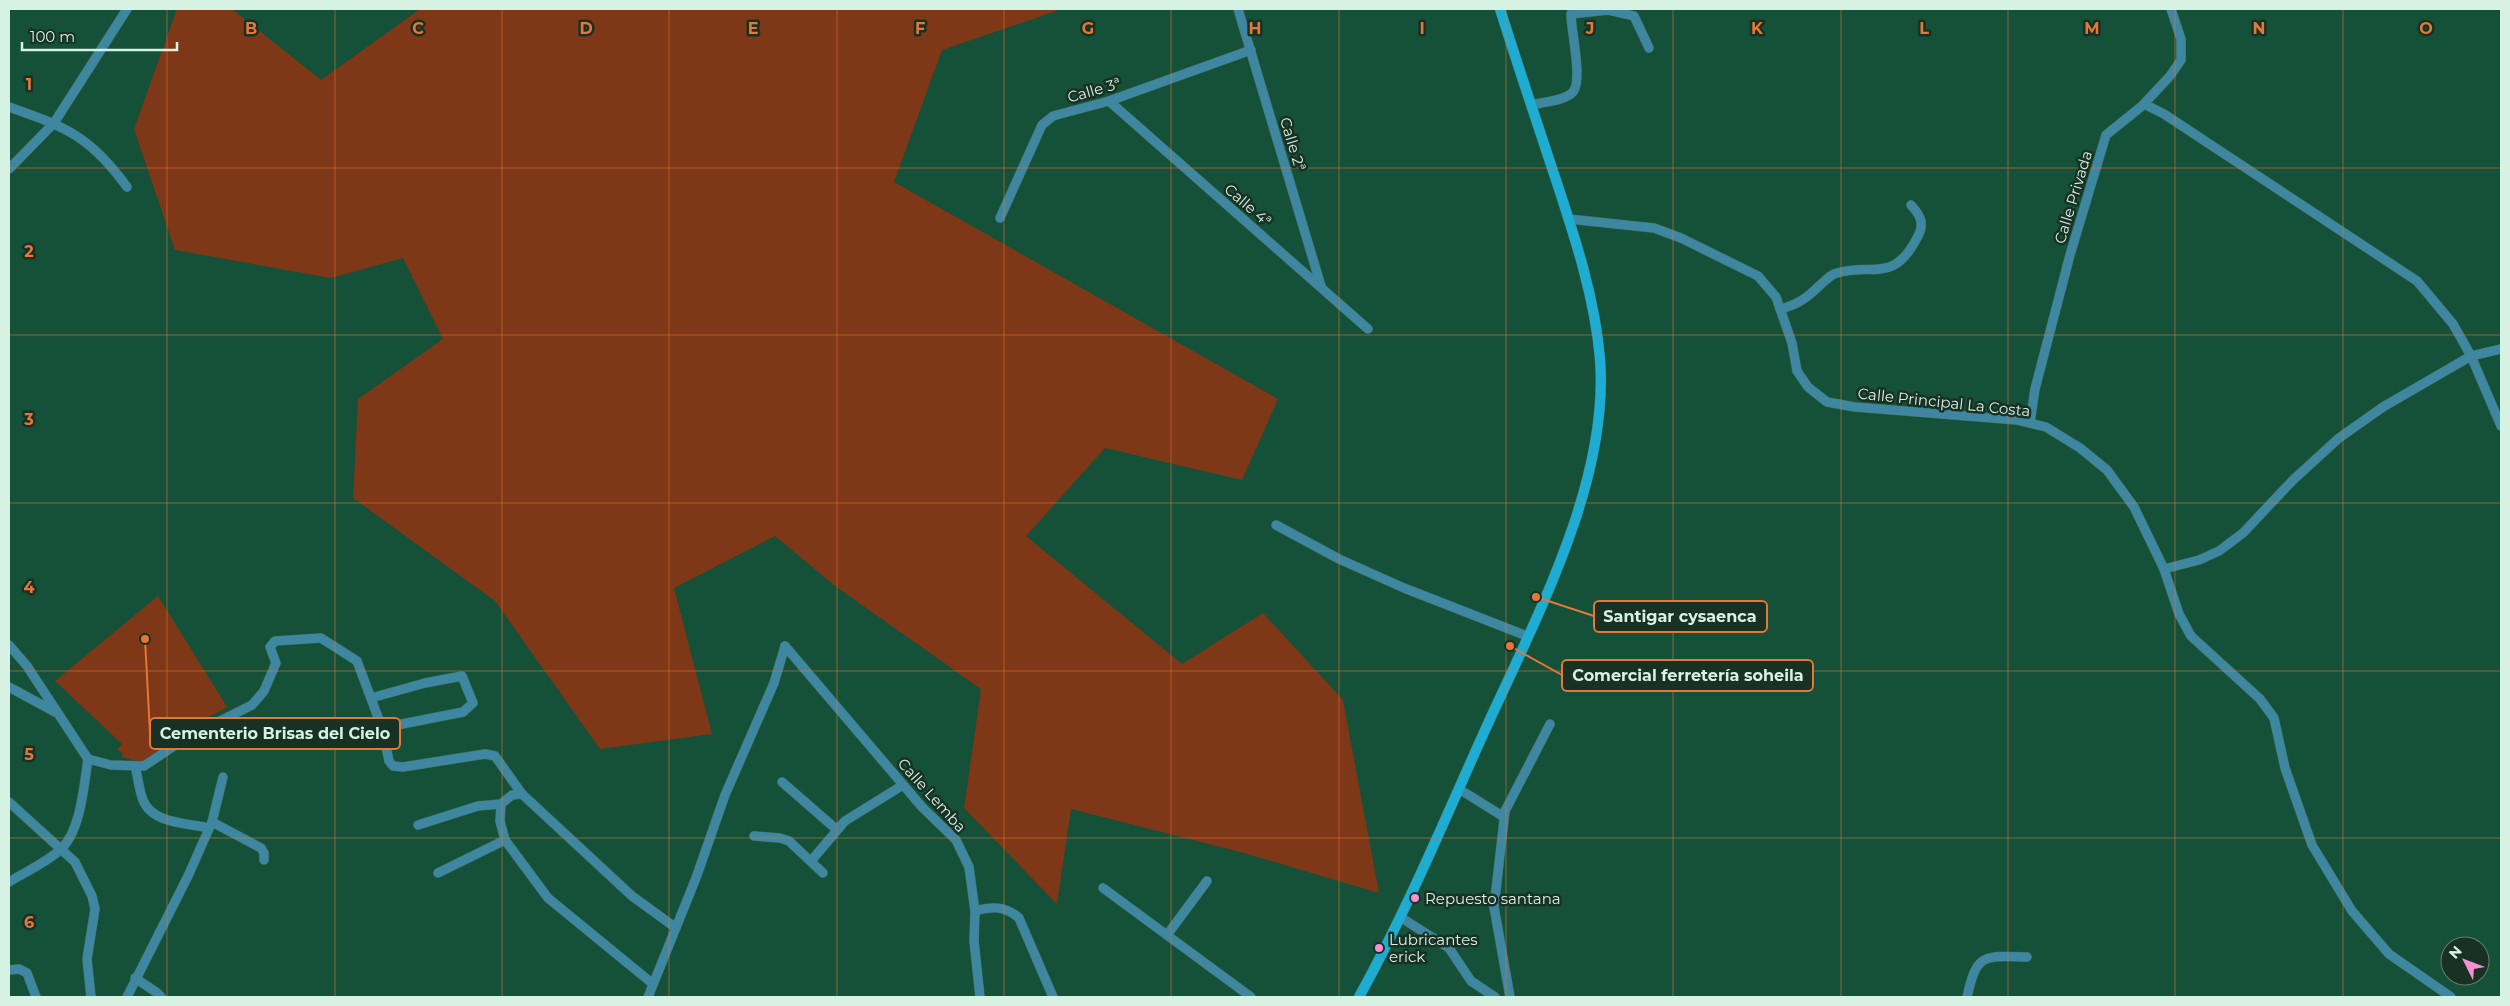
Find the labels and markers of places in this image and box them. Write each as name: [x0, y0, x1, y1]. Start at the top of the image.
callout: Santigar cysaenca: [1594, 601, 1767, 632]
callout: Comercial ferretería soheila: [1562, 660, 1813, 691]
callout: Cementerio Brisas del Cielo: [150, 718, 400, 749]
place label: Repuesto santana: [1425, 889, 1561, 908]
marker: Repuesto santana: [1409, 892, 1421, 904]
place label: Lubricantes erick: [1389, 930, 1478, 966]
marker: Lubricantes erick: [1373, 942, 1385, 954]

